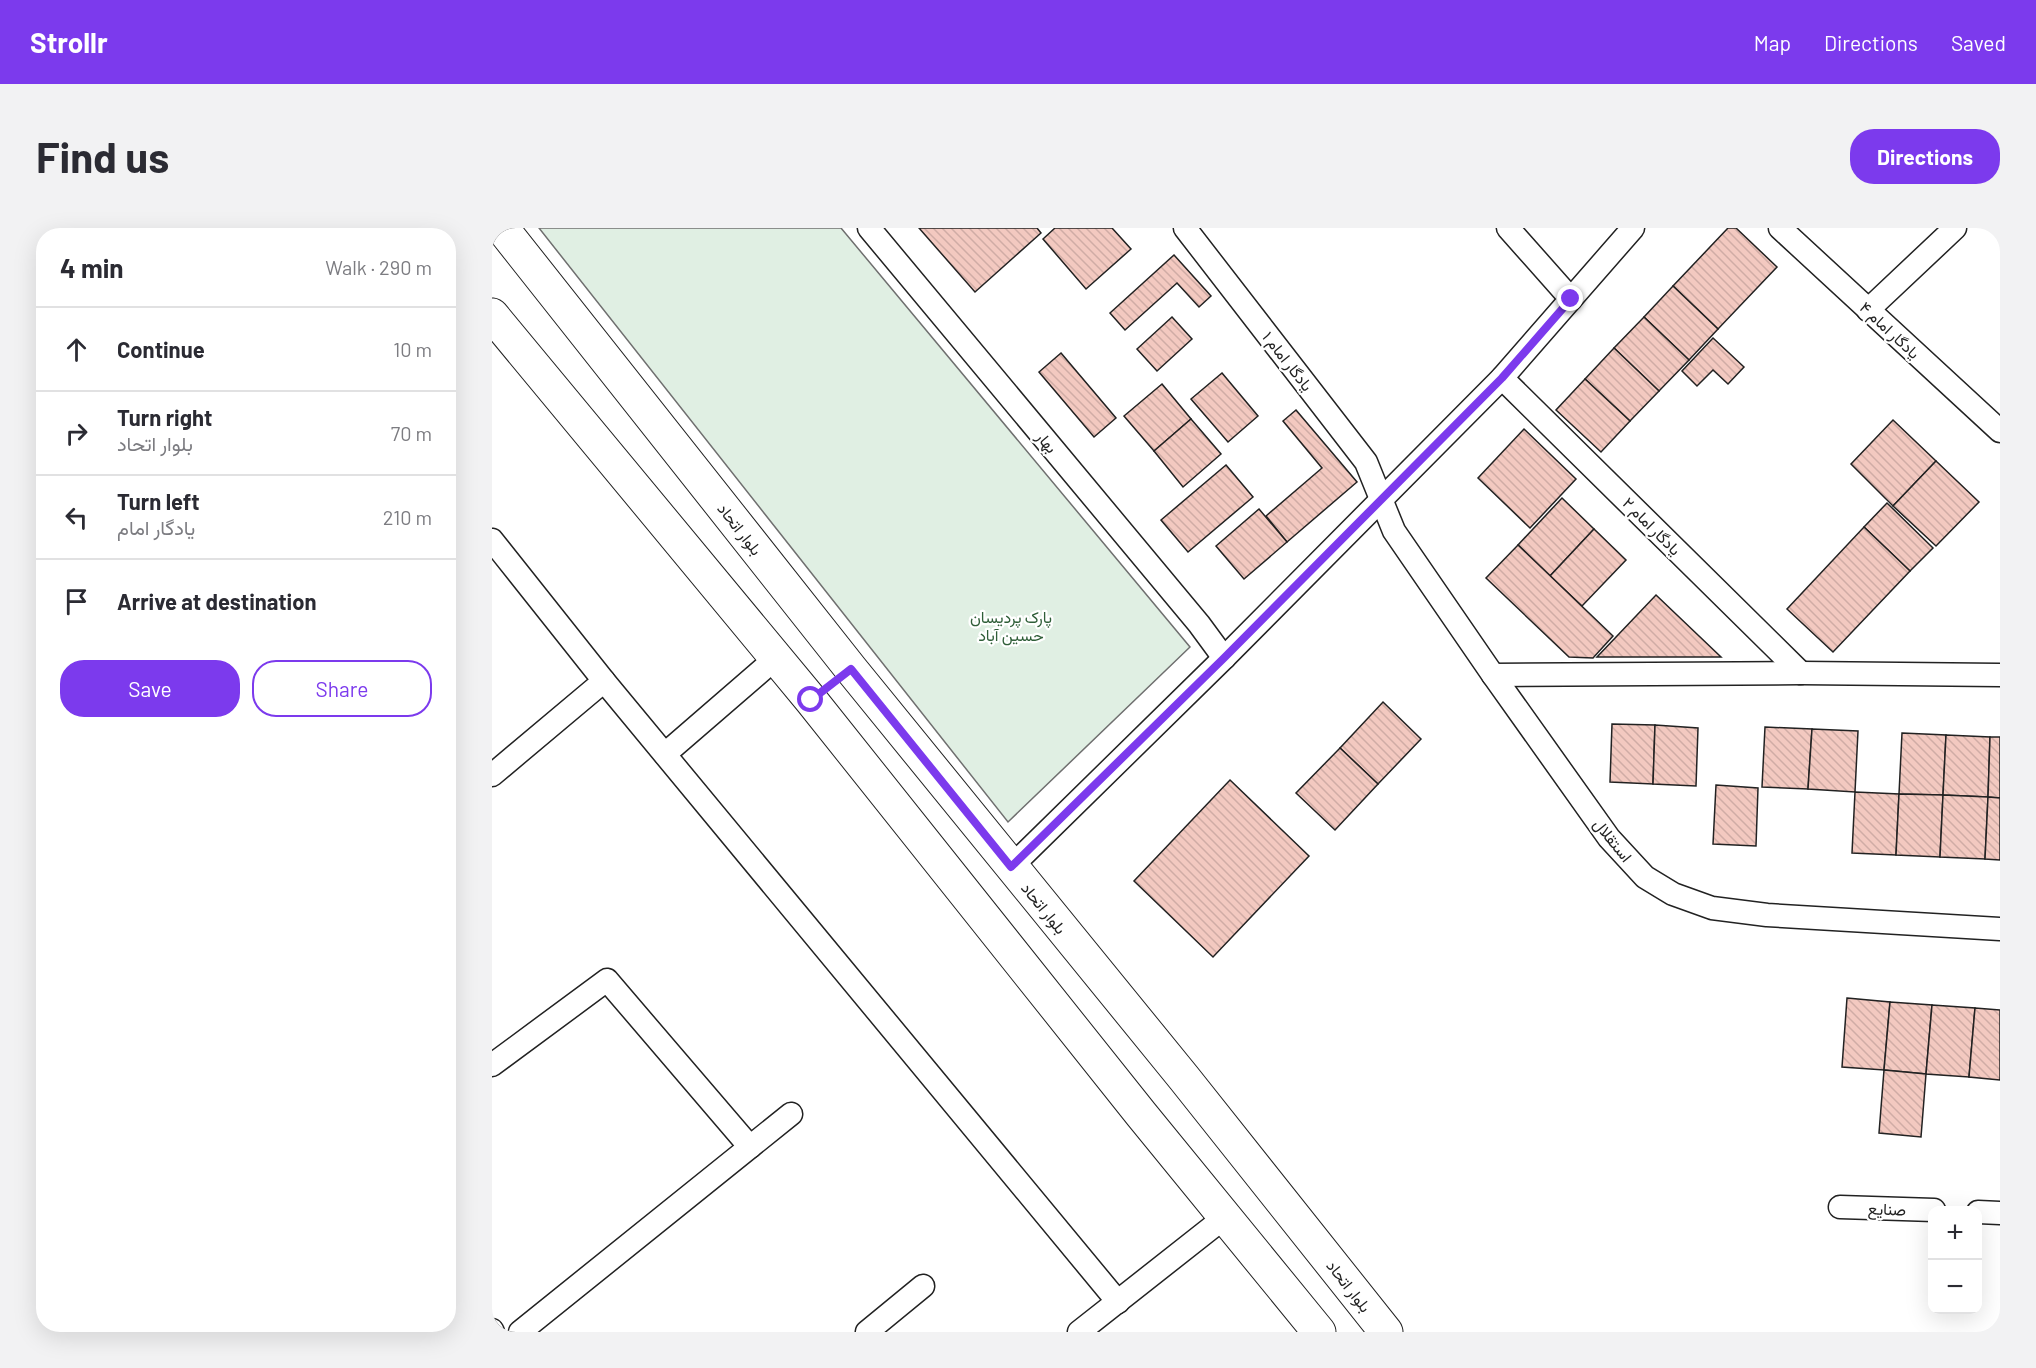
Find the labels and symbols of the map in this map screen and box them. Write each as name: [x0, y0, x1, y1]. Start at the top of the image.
route end: [1557, 285, 1583, 311]
street label: یادگار امام ۴: [1855, 297, 1924, 364]
street label: یادگار امام ۱: [1258, 327, 1318, 396]
street label: بهار: [1031, 426, 1062, 458]
street label: یادگار امام ۲: [1618, 493, 1685, 560]
street label: بلوار اتحاد: [713, 499, 767, 560]
park label: پارک پردیسان حسین آباد: [970, 607, 1052, 646]
route start: [797, 686, 823, 712]
street label: استقلال: [1589, 814, 1637, 866]
street label: بلوار اتحاد: [1016, 878, 1071, 939]
street label: صنایع: [1867, 1198, 1907, 1222]
street label: بلوار اتحاد: [1322, 1256, 1376, 1317]

